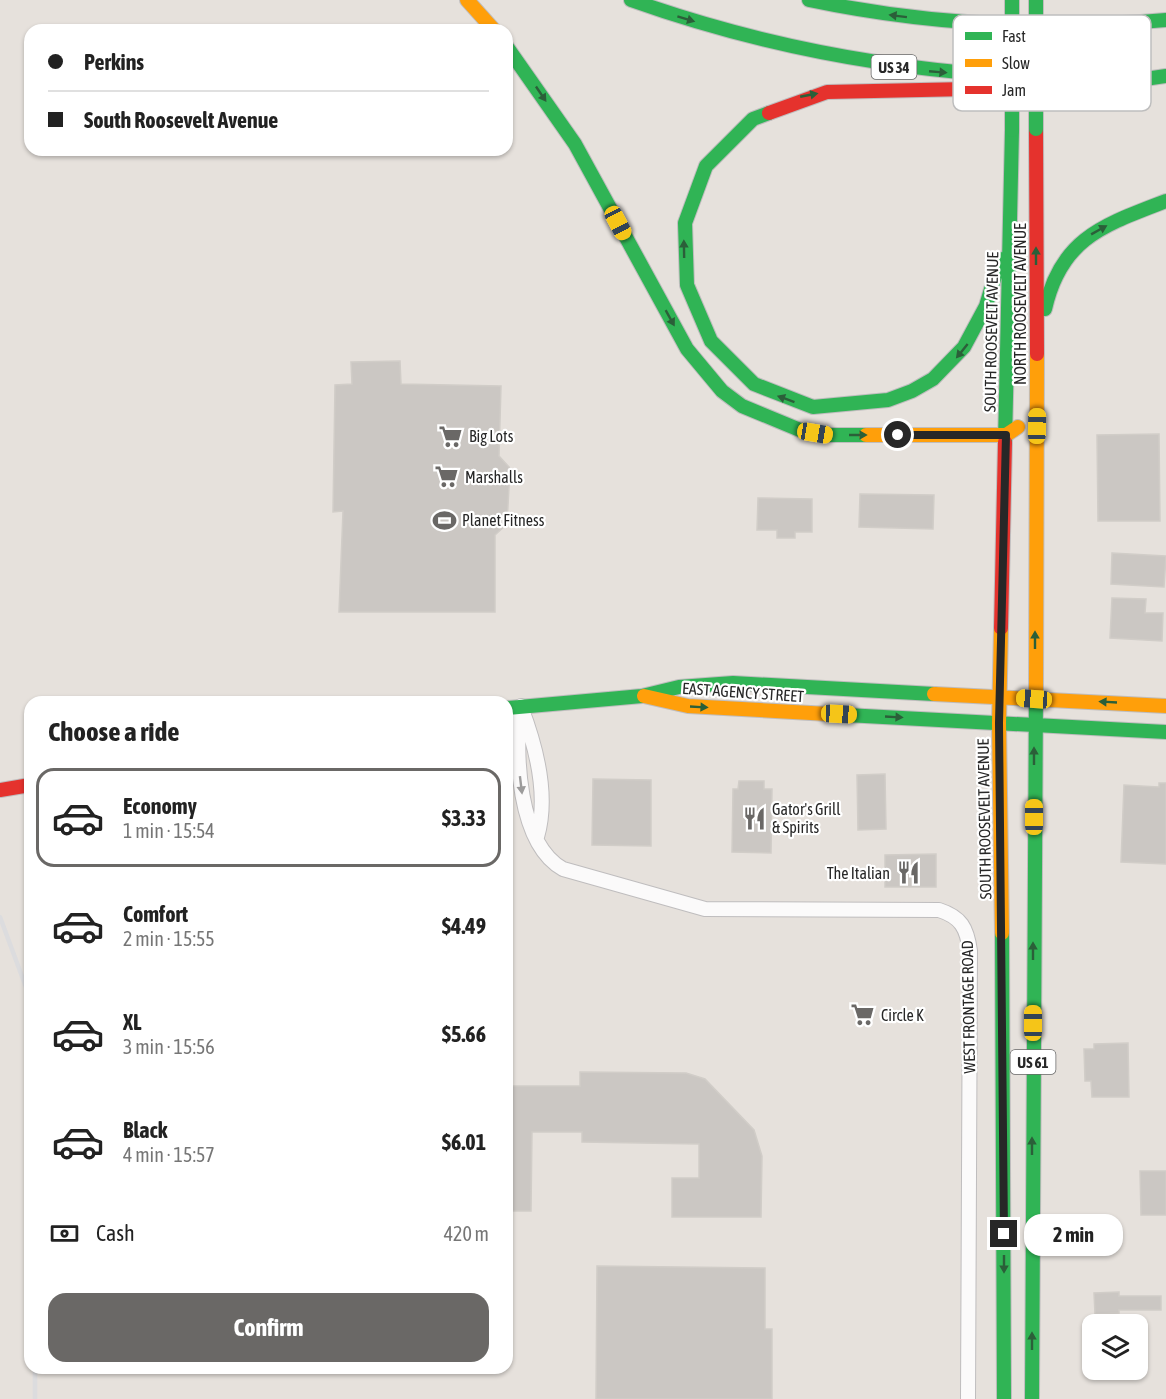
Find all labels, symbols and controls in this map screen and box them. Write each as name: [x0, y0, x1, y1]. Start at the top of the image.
one-way arrow: [889, 11, 908, 21]
one-way arrow: [677, 15, 695, 25]
legend: [953, 15, 1151, 111]
text: Fast: [1002, 27, 1026, 45]
text: Perkins: [84, 49, 144, 75]
text: Slow: [1002, 54, 1030, 72]
road number: US 34: [872, 55, 916, 79]
one-way arrow: [928, 67, 947, 77]
text: Jam: [1002, 81, 1026, 99]
one-way arrow: [536, 85, 547, 102]
one-way arrow: [800, 90, 819, 99]
text: South Roosevelt Avenue: [84, 107, 278, 133]
car: [602, 203, 634, 243]
street label: NORTH ROOSEVELT AVENUE: [1011, 223, 1029, 385]
one-way arrow: [1091, 224, 1107, 235]
one-way arrow: [679, 239, 688, 258]
one-way arrow: [1031, 247, 1041, 266]
street label: SOUTH ROOSEVELT AVENUE: [981, 251, 1001, 412]
one-way arrow: [665, 309, 675, 326]
one-way arrow: [956, 343, 968, 358]
one-way arrow: [777, 393, 795, 403]
car: [1028, 408, 1046, 444]
car: [796, 421, 834, 445]
route start: [884, 421, 911, 448]
supermarket icon: Big Lots: [438, 423, 464, 449]
place label: Big Lots: [469, 427, 514, 446]
one-way arrow: [848, 430, 867, 440]
supermarket icon: Marshalls: [434, 464, 460, 490]
place label: Marshalls: [465, 468, 523, 486]
sports icon: Planet Fitness: [431, 507, 457, 533]
place label: Planet Fitness: [462, 511, 545, 529]
one-way arrow: [1030, 631, 1039, 650]
street label: EAST AGENCY STREET: [681, 679, 805, 705]
car: [1015, 689, 1053, 709]
one-way arrow: [1098, 698, 1117, 707]
one-way arrow: [689, 702, 708, 711]
car: [821, 704, 857, 724]
one-way arrow: [884, 713, 903, 722]
text: Choose a ride: [48, 716, 180, 747]
street label: SOUTH ROOSEVELT AVENUE: [974, 738, 994, 899]
one-way arrow: [1029, 746, 1039, 765]
one-way arrow: [517, 776, 526, 795]
icon: car: [51, 791, 105, 845]
text: Economy: [123, 793, 197, 819]
car: [1025, 799, 1043, 835]
place label: Gator's Grill & Spirits: [772, 800, 841, 837]
text: $3.33: [442, 805, 486, 831]
restaurant icon: Gator's Grill & Spirits: [741, 805, 767, 831]
text: 1 min · 15:54: [123, 819, 215, 842]
restaurant icon: The Italian: [895, 860, 921, 886]
place label: The Italian: [827, 864, 890, 882]
icon: car: [51, 899, 105, 953]
text: Comfort: [123, 901, 188, 927]
text: $4.49: [442, 913, 486, 939]
text: 2 min · 15:55: [123, 927, 215, 950]
street label: WEST FRONTAGE ROAD: [958, 940, 978, 1074]
one-way arrow: [1028, 941, 1038, 960]
supermarket icon: Circle K: [850, 1002, 876, 1028]
car: [1024, 1005, 1042, 1041]
place label: Circle K: [881, 1006, 924, 1024]
icon: car: [51, 1007, 105, 1061]
text: XL: [123, 1009, 141, 1035]
text: $5.66: [442, 1021, 486, 1047]
text: 3 min · 15:56: [123, 1035, 215, 1058]
road number: US 61: [1010, 1050, 1056, 1074]
icon: car: [51, 1115, 105, 1169]
text: Black: [123, 1117, 167, 1143]
text: $6.01: [442, 1129, 486, 1155]
one-way arrow: [1027, 1136, 1037, 1155]
text: 4 min · 15:57: [123, 1143, 215, 1166]
callout: 2 min: [1025, 1213, 1124, 1255]
icon: cash: [48, 1217, 81, 1250]
text: Cash: [96, 1220, 135, 1246]
route end: [990, 1220, 1017, 1247]
text: 420 m: [444, 1222, 489, 1245]
text: 2 min: [1053, 1223, 1094, 1246]
one-way arrow: [999, 1255, 1009, 1274]
button: Confirm: [48, 1293, 489, 1362]
map controls: [1082, 1314, 1148, 1380]
button: layers: [1082, 1314, 1148, 1380]
one-way arrow: [1027, 1331, 1037, 1350]

